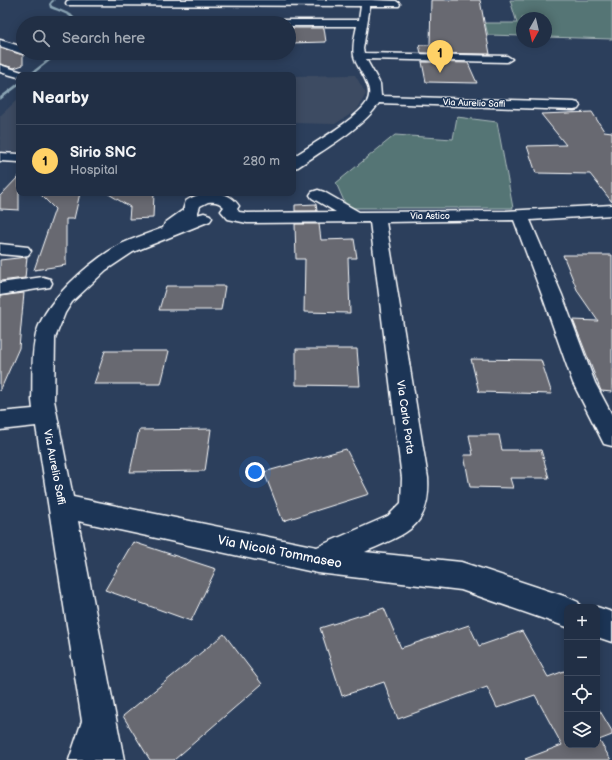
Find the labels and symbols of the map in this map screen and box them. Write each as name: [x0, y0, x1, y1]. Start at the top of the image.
north arrow: [516, 12, 552, 48]
pin: 1: [427, 40, 453, 73]
street label: Via Aurelio Saffi: [443, 97, 505, 110]
street label: Via Astico: [410, 211, 450, 222]
street label: Via Carlo Porta: [394, 379, 417, 455]
street label: Via Aurelio Saffi: [41, 428, 68, 506]
your location: [245, 462, 265, 482]
street label: Via Nicolò Tommaseo: [216, 532, 343, 572]

